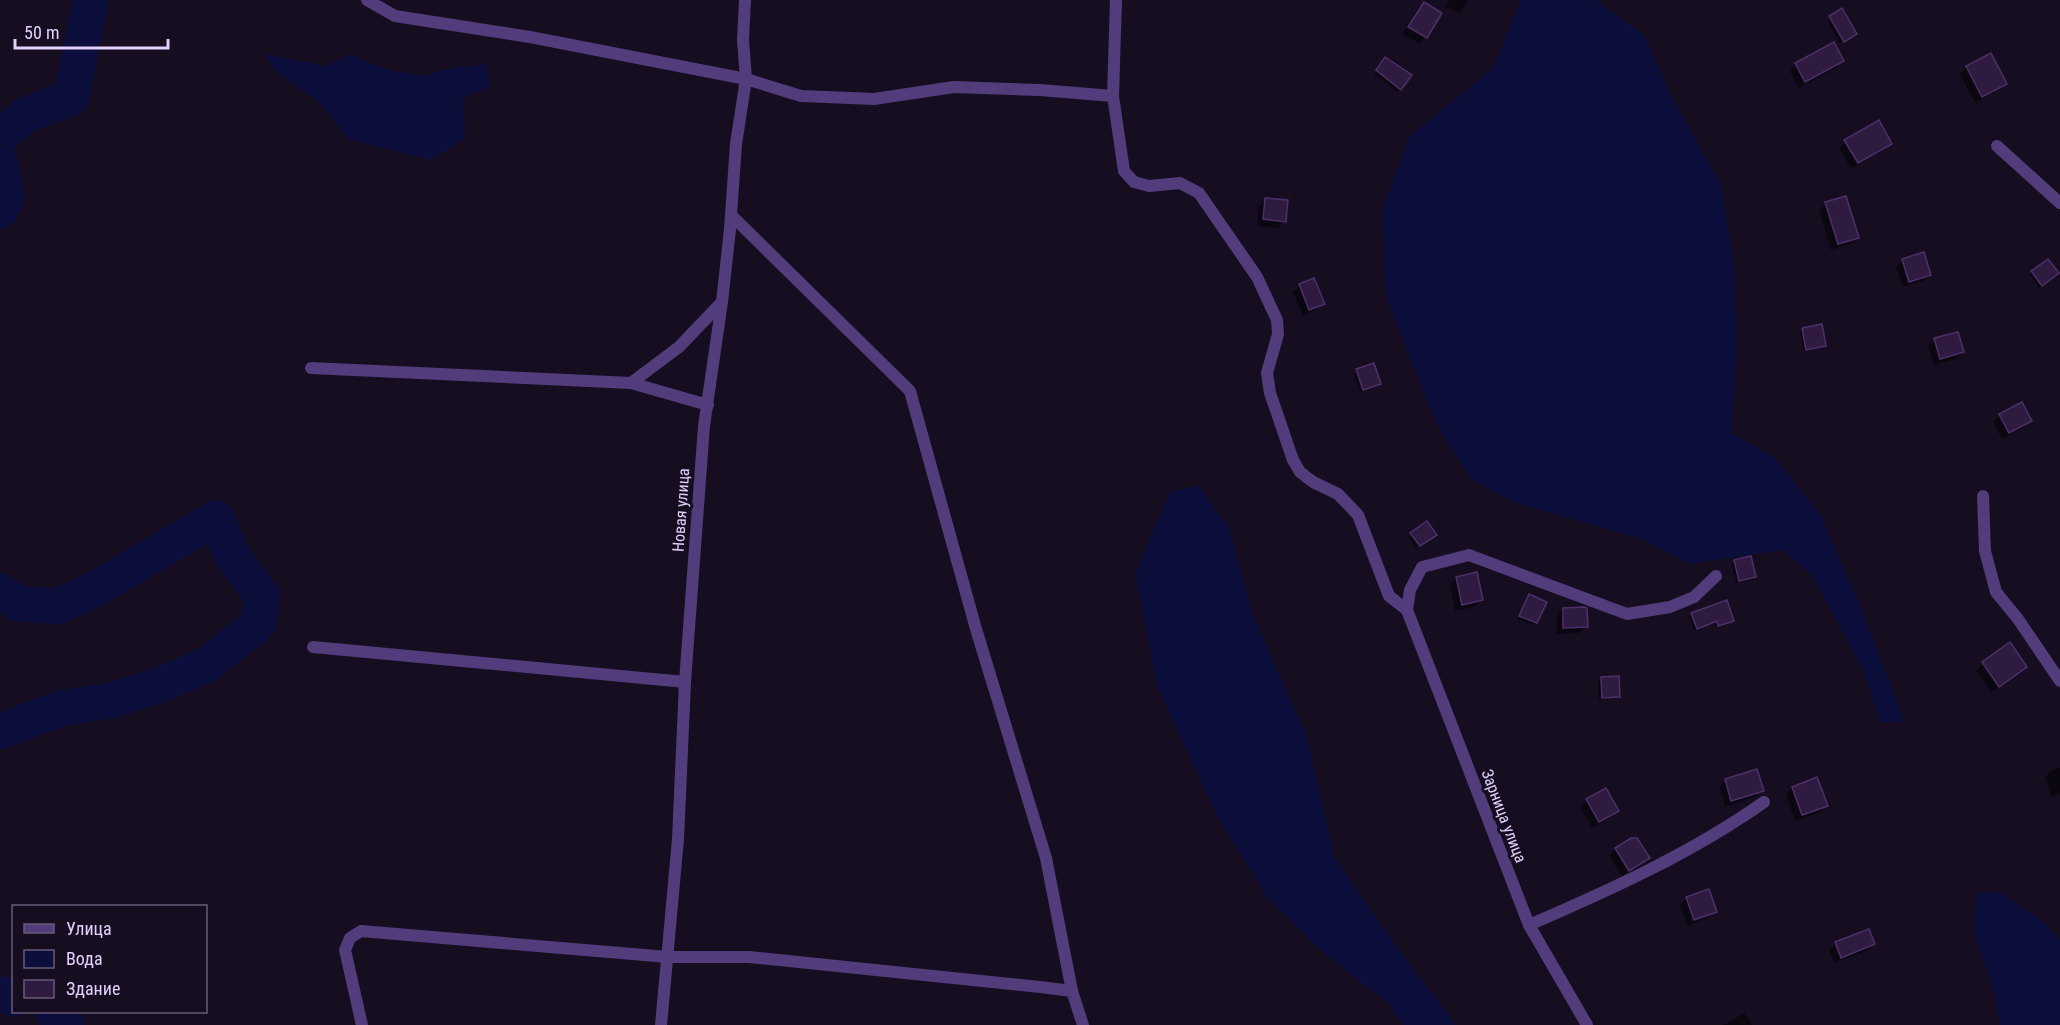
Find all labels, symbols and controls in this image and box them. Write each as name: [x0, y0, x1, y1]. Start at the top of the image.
scale bar: [15, 12, 168, 50]
text: 50 m: [24, 22, 59, 43]
street label: Новая улица: [669, 468, 693, 552]
street label: Зарница улица: [1477, 767, 1531, 865]
legend: [12, 905, 207, 1013]
text: Улица: [66, 918, 112, 939]
text: Вода: [66, 948, 103, 969]
text: Здание: [66, 978, 120, 999]

